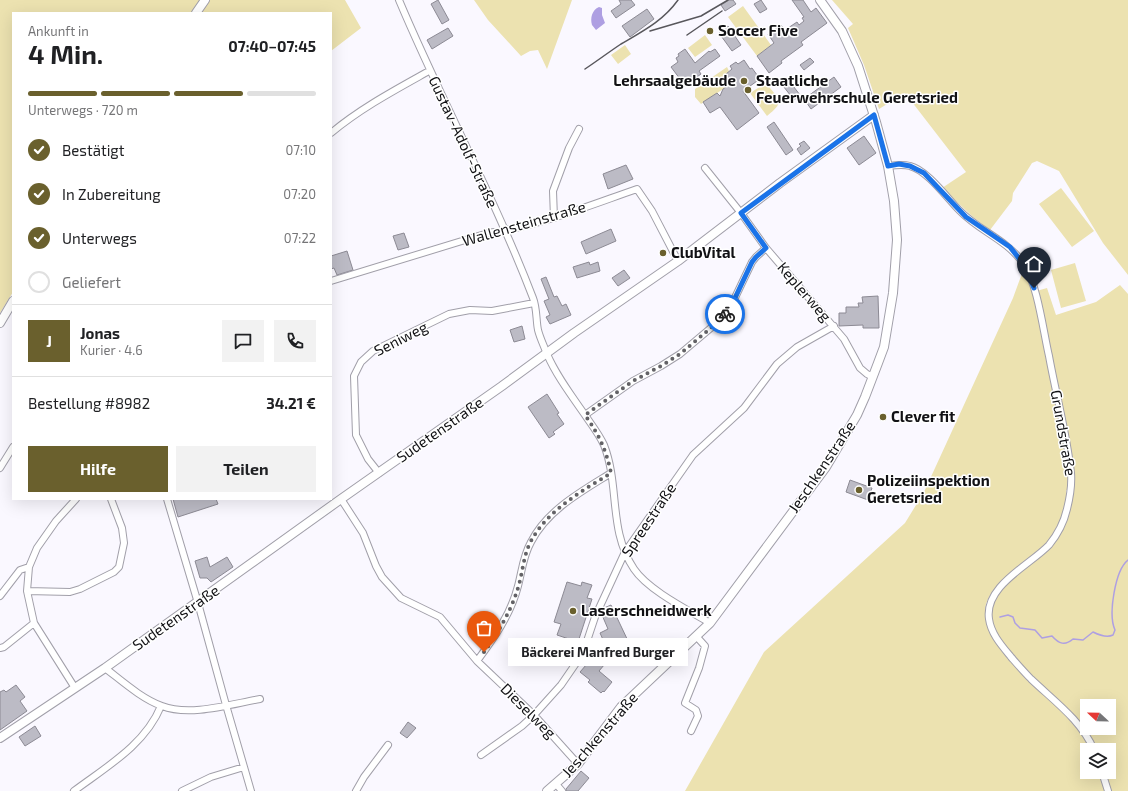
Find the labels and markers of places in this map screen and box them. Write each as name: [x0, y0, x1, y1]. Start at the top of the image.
place label: Soccer Five: [718, 21, 798, 39]
marker: Soccer Five: [705, 26, 715, 36]
place label: Lehrsaalgebäude: [613, 71, 736, 89]
place label: Staatliche Feuerwehrschule Geretsried: [756, 71, 958, 106]
marker: Lehrsaalgebäude: [739, 76, 749, 86]
marker: Staatliche Feuerwehrschule Geretsried: [743, 85, 753, 95]
place label: ClubVital: [671, 243, 735, 261]
pin: [1017, 247, 1051, 288]
marker: ClubVital: [658, 248, 668, 258]
place label: Clever fit: [891, 407, 955, 425]
marker: Clever fit: [878, 412, 888, 422]
place label: Polizeiinspektion Geretsried: [867, 471, 990, 506]
marker: Polizeiinspektion Geretsried: [854, 485, 864, 495]
place label: Laserschneidwerk: [581, 601, 712, 619]
marker: Laserschneidwerk: [568, 606, 578, 616]
pin: [467, 611, 501, 652]
callout: Bäckerei Manfred Burger: [508, 638, 688, 666]

